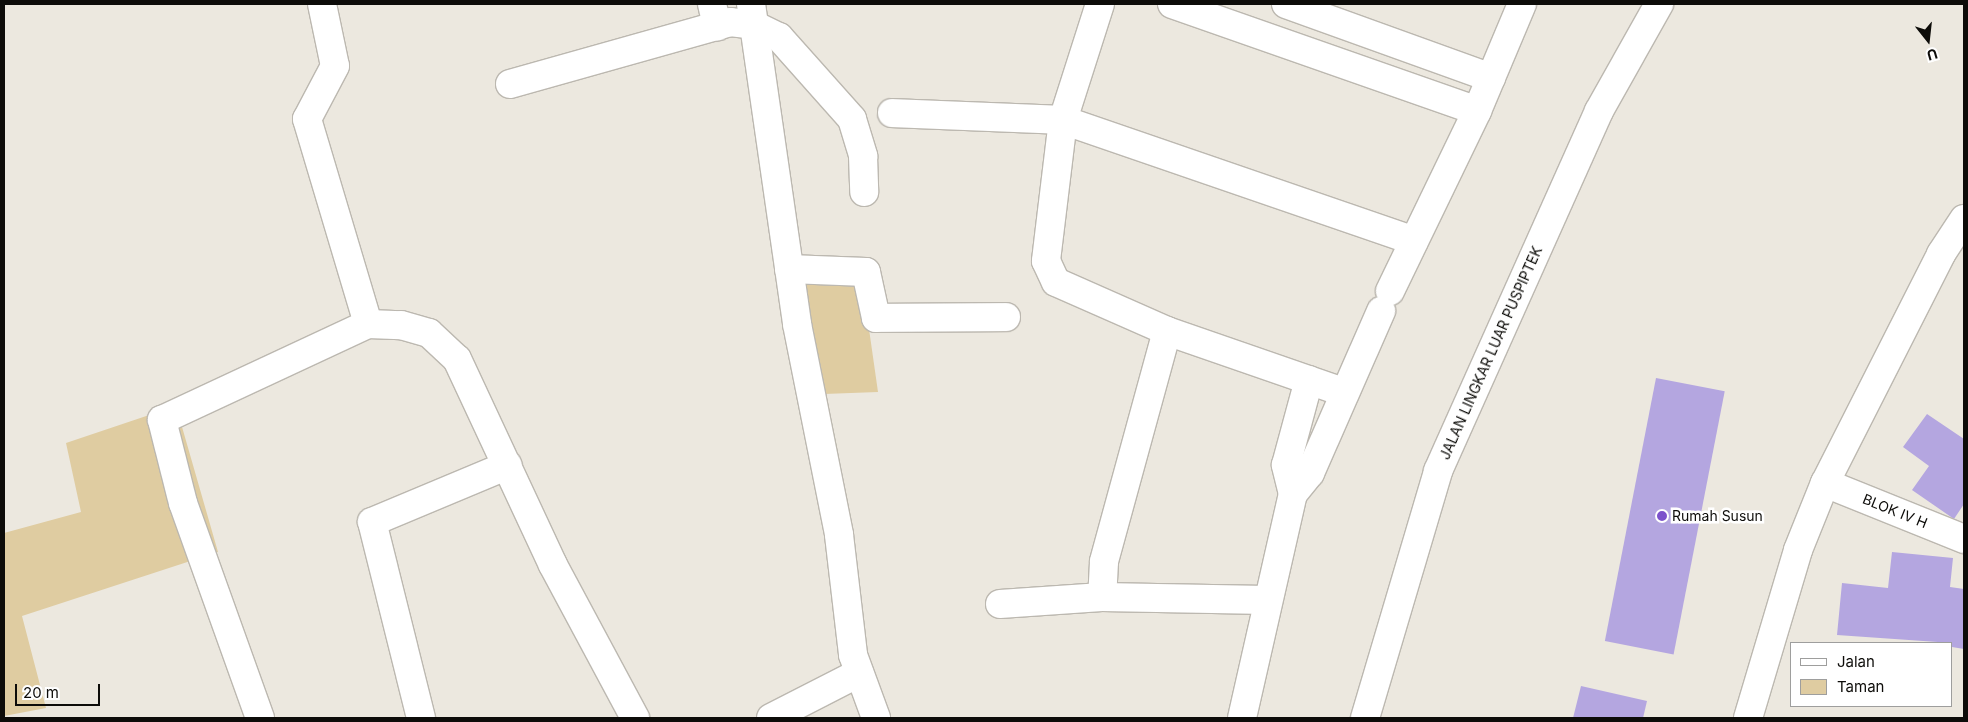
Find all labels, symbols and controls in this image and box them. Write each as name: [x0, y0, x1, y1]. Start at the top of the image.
north arrow: [1903, 15, 1953, 65]
text: U: [1925, 45, 1940, 64]
street label: JALAN LINGKAR LUAR PUSPIPTEK: [1436, 244, 1546, 462]
street label: BLOK IV H: [1860, 490, 1930, 532]
place label: Rumah Susun: [1672, 508, 1763, 524]
marker: Rumah Susun: [1656, 510, 1668, 522]
legend: [1790, 642, 1953, 707]
text: Jalan: [1837, 652, 1875, 671]
scale bar: [18, 674, 102, 706]
text: Taman: [1837, 677, 1884, 696]
text: 20 m: [23, 683, 59, 702]

